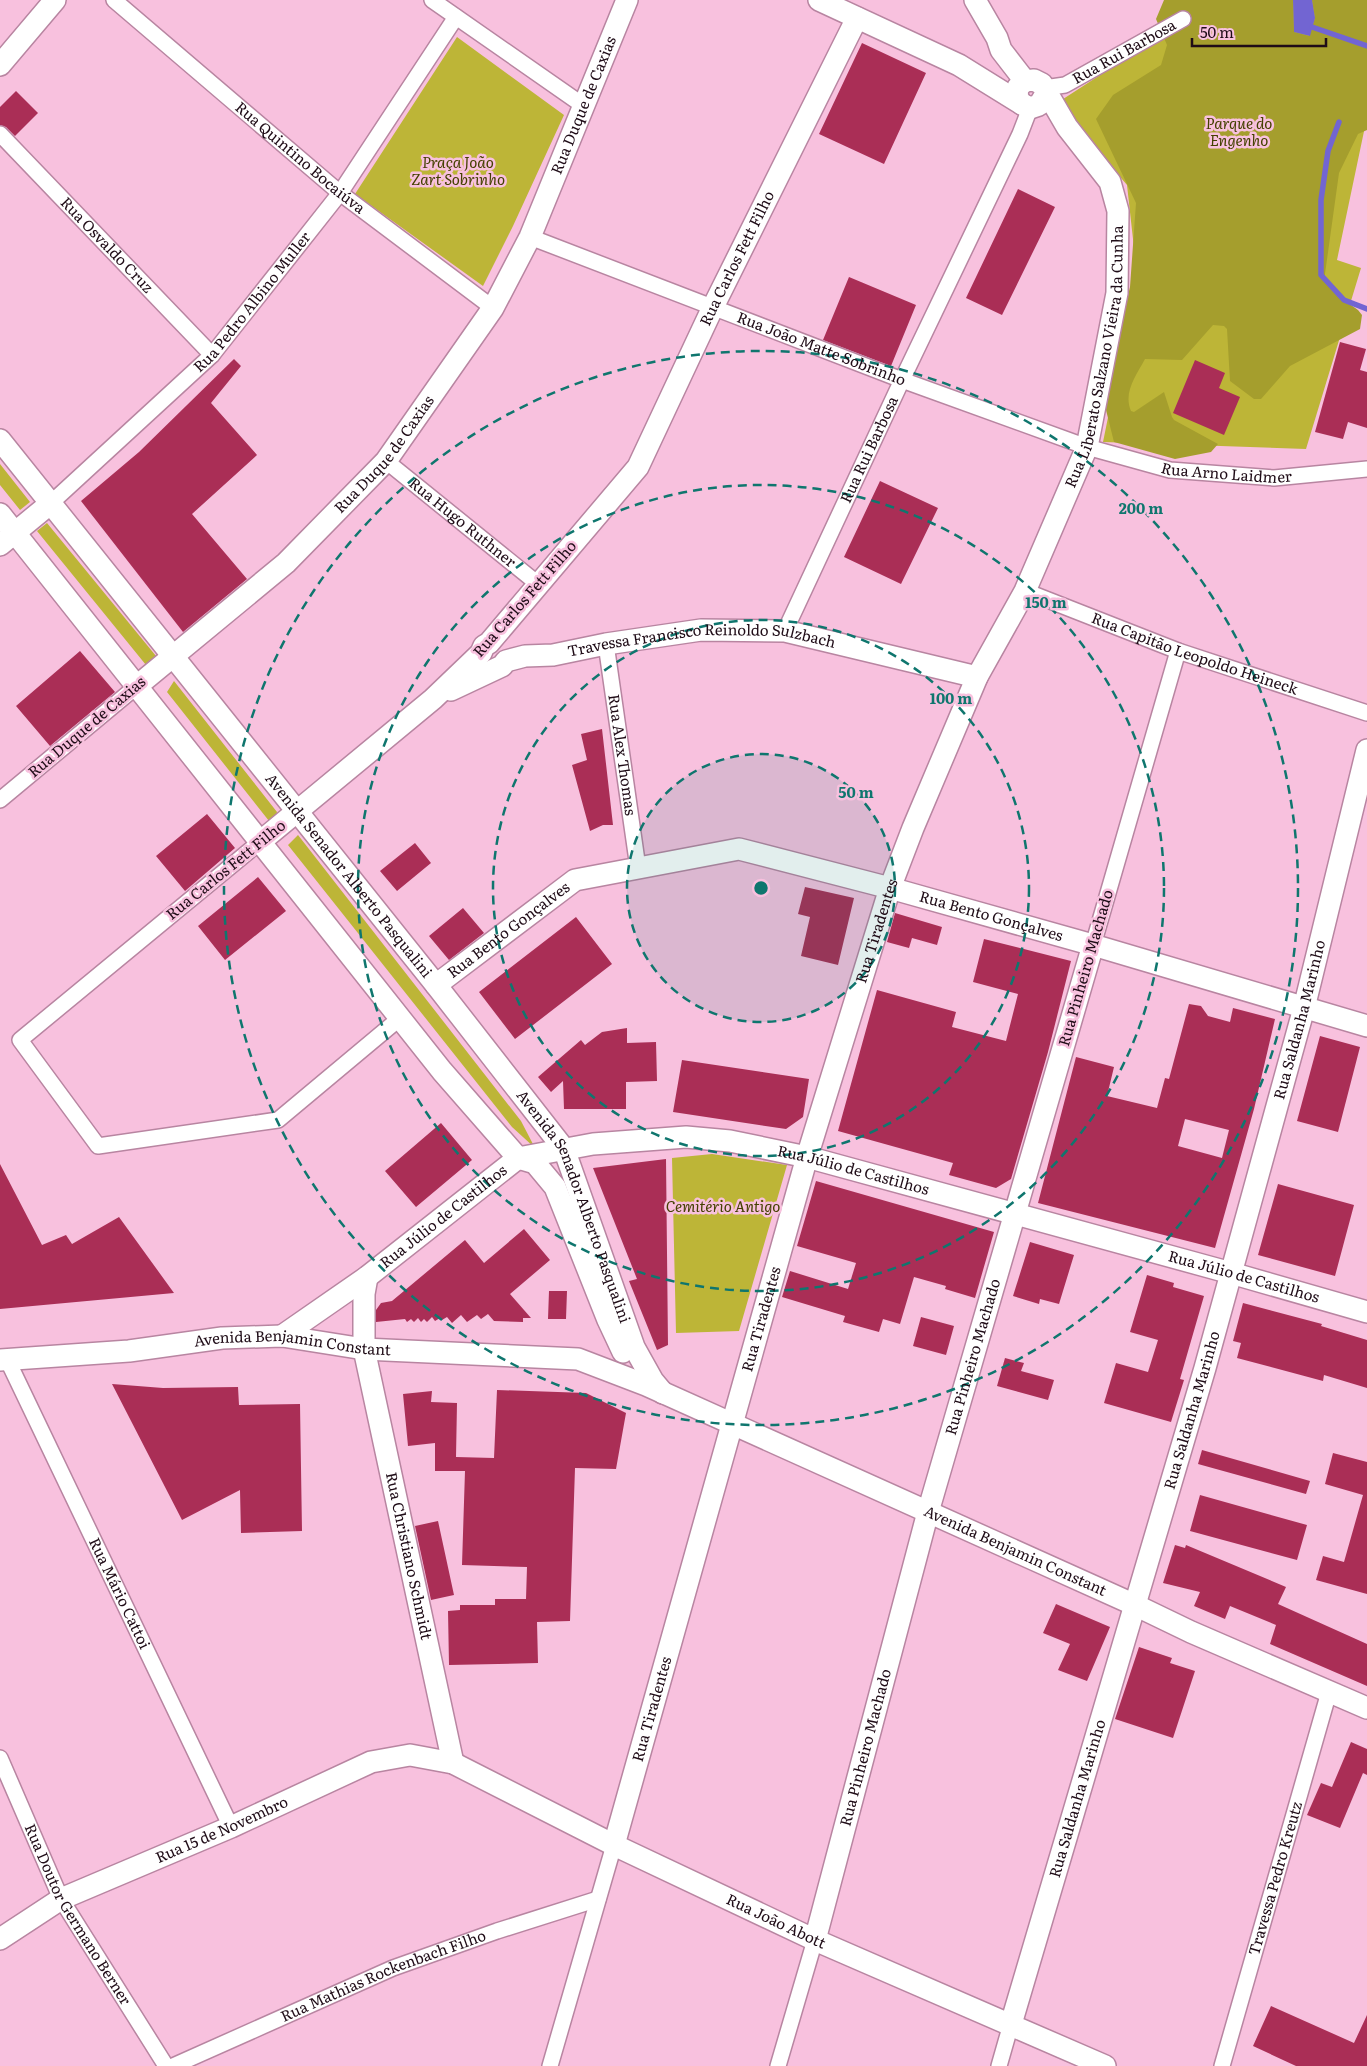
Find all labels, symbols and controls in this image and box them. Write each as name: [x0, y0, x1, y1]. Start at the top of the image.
street label: Rua Rui Barbosa: [1067, 12, 1180, 89]
scale bar: [1192, 15, 1326, 47]
text: 50 m: [1200, 20, 1234, 43]
street label: Rua Duque de Caxias: [544, 32, 621, 177]
street label: Rua Quintino Bocaiúva: [231, 95, 372, 219]
park label: Parque do Engenho: [1206, 111, 1272, 151]
park label: Praça João Zart Sobrinho: [411, 150, 505, 190]
street label: Rua Carlos Fett Filho: [693, 186, 779, 329]
street label: Rua Osvaldo Cruz: [56, 191, 160, 297]
street label: Rua Liberato Salzano Vieira da Cunha: [1058, 224, 1128, 491]
street label: Rua Pedro Albino Muller: [187, 226, 315, 377]
street label: Rua João Matte Sobrinho: [734, 305, 910, 391]
street label: Rua Duque de Caxias: [328, 390, 439, 518]
street label: Rua Rui Barbosa: [833, 391, 903, 506]
street label: Rua Arno Laidmer: [1159, 455, 1293, 488]
street label: Rua Hugo Ruthner: [404, 471, 522, 572]
text: 200 m: [1119, 496, 1163, 519]
street label: Rua Carlos Fett Filho: [467, 534, 581, 661]
text: 150 m: [1025, 590, 1067, 613]
street label: Rua Capitão Leopoldo Heineck: [1089, 605, 1302, 700]
street label: Travessa Francisco Reinoldo Sulzbach: [565, 617, 839, 662]
street label: Rua Duque de Caxias: [22, 670, 150, 782]
text: 100 m: [930, 686, 972, 709]
street label: Rua Alex Thomas: [603, 692, 643, 817]
street label: Avenida Senador Alberto Pasqualini: [261, 768, 439, 982]
text: 50 m: [838, 780, 874, 803]
street label: Rua Carlos Fett Filho: [160, 813, 290, 924]
street label: Rua Bento Gonçalves: [442, 875, 574, 983]
street label: Rua Tiradentes: [848, 875, 903, 986]
centre of rings: [752, 879, 770, 897]
street label: Rua Bento Gonçalves: [917, 884, 1066, 946]
street label: Rua Pinheiro Machado: [1051, 886, 1118, 1049]
street label: Rua Saldanha Marinho: [1266, 937, 1330, 1102]
street label: Avenida Senador Alberto Pasqualini: [512, 1084, 638, 1326]
street label: Rua Júlio de Castilhos: [775, 1138, 932, 1200]
street label: Rua Júlio de Castilhos: [374, 1158, 511, 1273]
park label: Cemitério Antigo: [666, 1194, 780, 1217]
street label: Rua Júlio de Castilhos: [1166, 1243, 1323, 1308]
street label: Rua Tiradentes: [734, 1263, 786, 1374]
street label: Rua Pinheiro Machado: [938, 1275, 1005, 1438]
street label: Avenida Benjamin Constant: [192, 1323, 391, 1360]
street label: Rua Saldanha Marinho: [1157, 1328, 1225, 1492]
street label: Rua Christiano Schmidt: [381, 1470, 439, 1642]
street label: Avenida Benjamin Constant: [921, 1499, 1111, 1601]
street label: Rua Mário Cattoi: [84, 1533, 157, 1653]
street label: Rua Tiradentes: [625, 1653, 676, 1764]
street label: Rua Pinheiro Machado: [833, 1666, 896, 1829]
street label: Rua Saldanha Marinho: [1042, 1716, 1111, 1880]
street label: Rua 15 de Novembro: [151, 1789, 291, 1868]
street label: Travessa Pedro Kreutz: [1241, 1798, 1307, 1958]
street label: Rua Doutor Germano Berner: [20, 1820, 138, 2009]
street label: Rua João Abott: [723, 1887, 830, 1953]
street label: Rua Mathias Rockenbach Filho: [276, 1923, 489, 2027]

